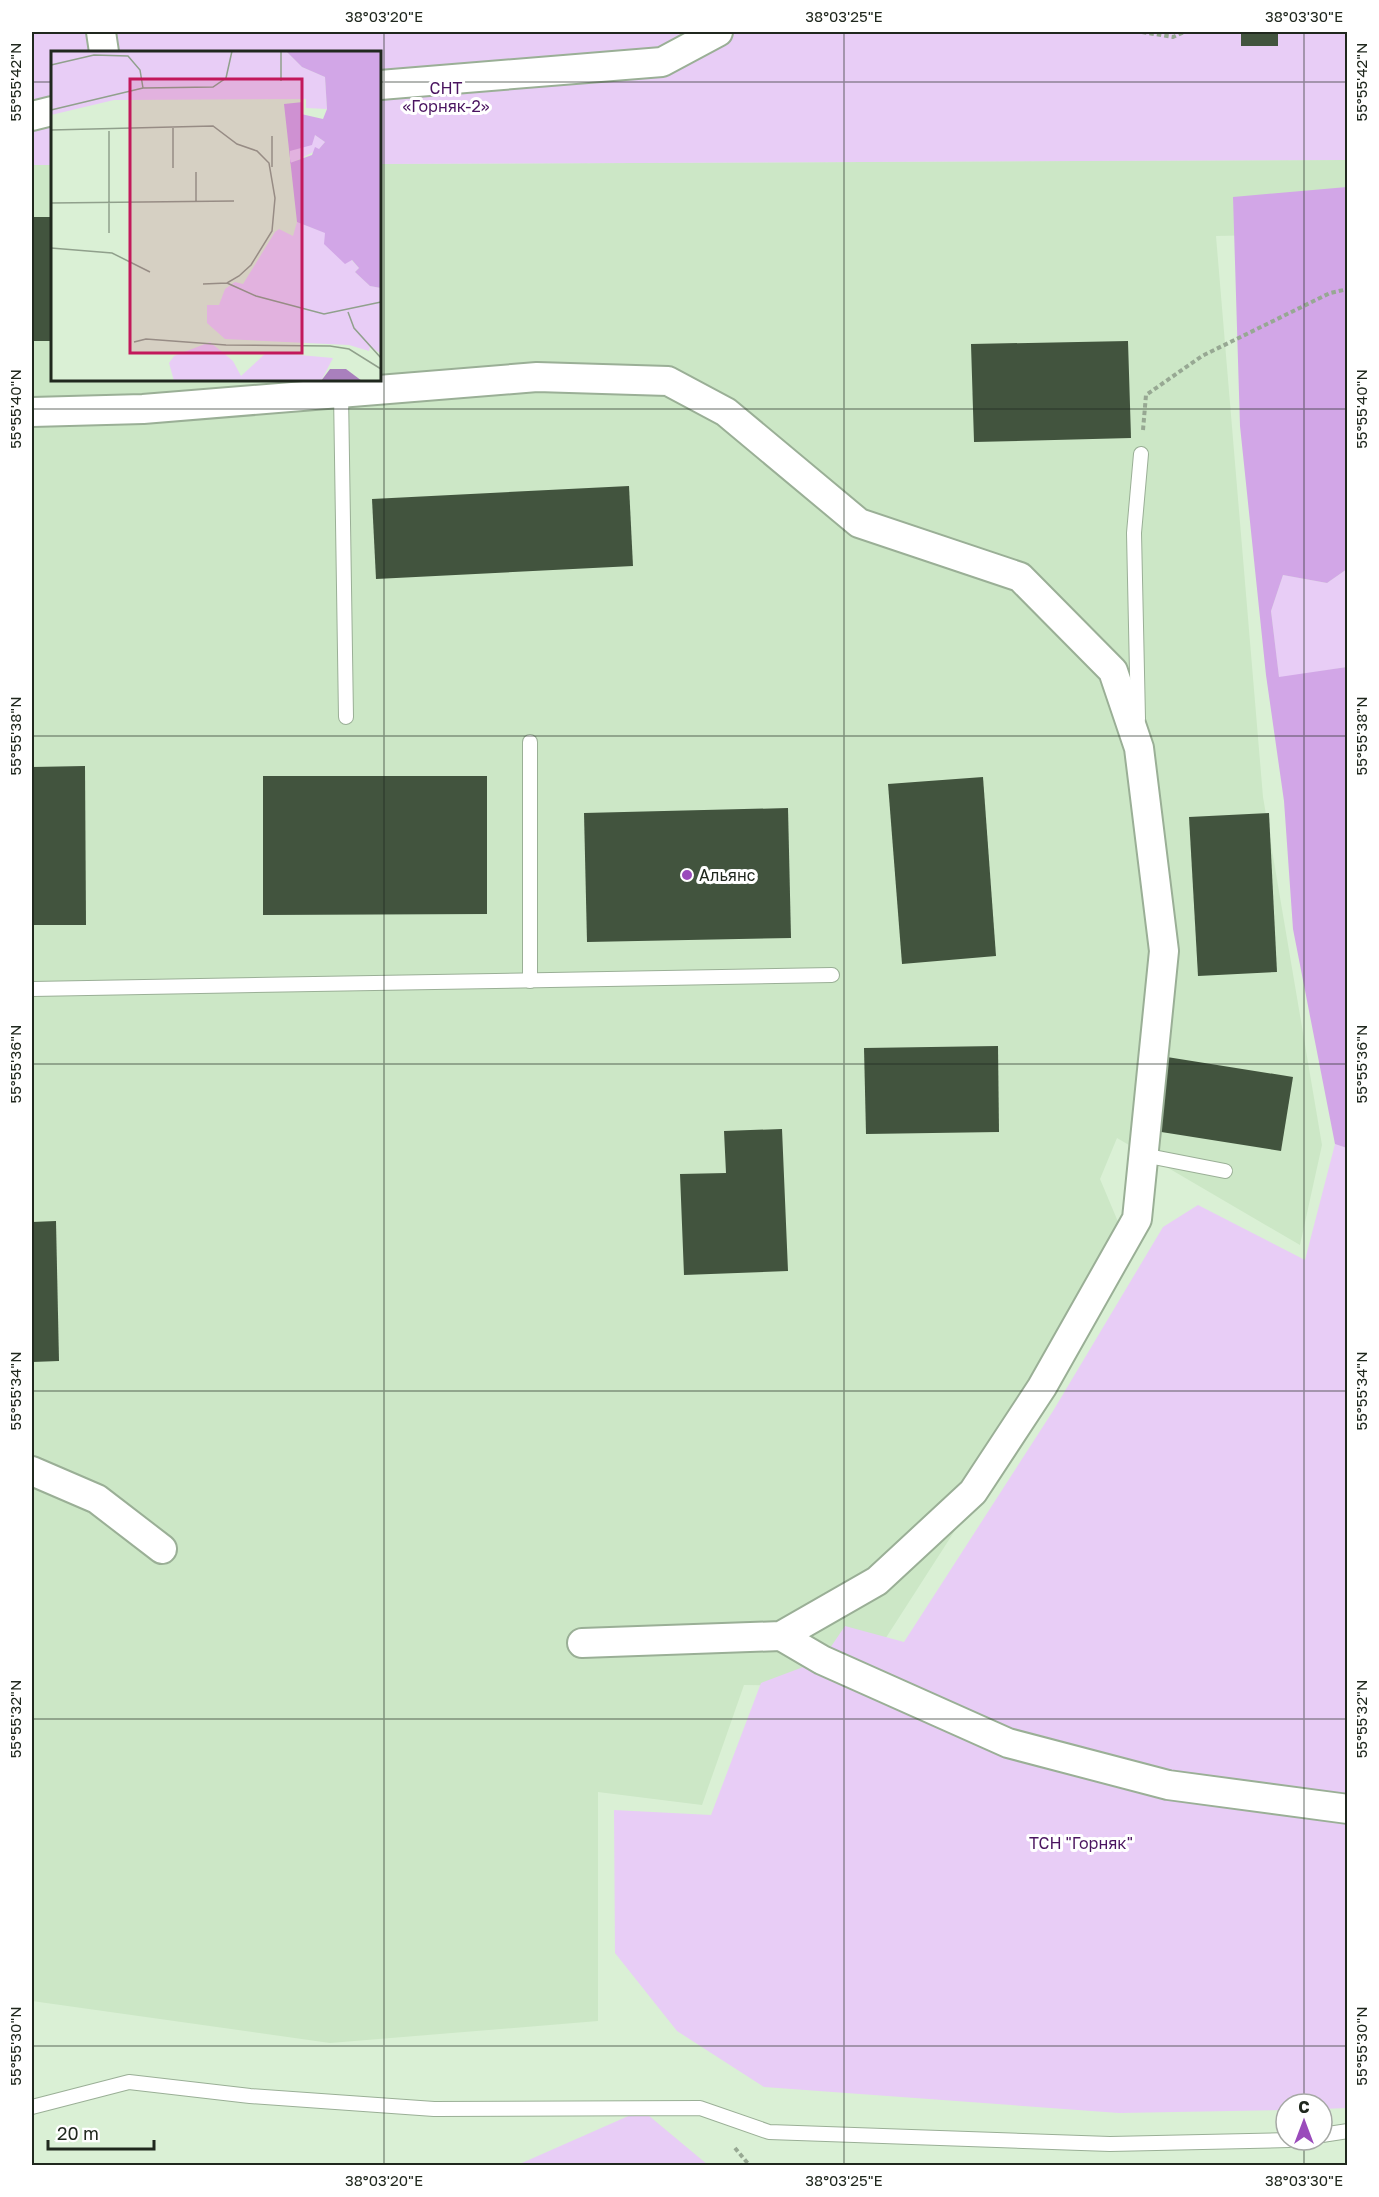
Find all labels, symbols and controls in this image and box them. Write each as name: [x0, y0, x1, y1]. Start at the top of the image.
text: 38°03'20"E: [345, 7, 423, 25]
text: 38°03'25"E: [805, 7, 883, 25]
text: 38°03'30"E: [1265, 7, 1343, 25]
text: 55°55'42"N: [6, 42, 24, 122]
text: 55°55'42"N: [1352, 42, 1370, 122]
inset map: [51, 51, 381, 381]
park label: СНТ «Горняк-2»: [402, 78, 490, 116]
text: 55°55'40"N: [6, 369, 24, 449]
text: 55°55'40"N: [1352, 369, 1370, 449]
text: 55°55'38"N: [6, 696, 24, 776]
text: 55°55'38"N: [1352, 696, 1370, 776]
place label: Альянс: [699, 865, 756, 885]
marker: Альянс: [680, 868, 694, 882]
text: 55°55'36"N: [6, 1024, 24, 1104]
text: 55°55'36"N: [1352, 1024, 1370, 1104]
text: 55°55'34"N: [6, 1351, 24, 1431]
text: 55°55'34"N: [1352, 1351, 1370, 1431]
text: 55°55'32"N: [6, 1680, 24, 1758]
text: 55°55'32"N: [1352, 1680, 1370, 1758]
park label: ТСН "Горняк": [1029, 1833, 1133, 1853]
text: 55°55'30"N: [6, 2006, 24, 2086]
text: 55°55'30"N: [1352, 2006, 1370, 2086]
north arrow: [1274, 2092, 1334, 2152]
text: С: [1298, 2097, 1310, 2117]
scale bar: [48, 2113, 154, 2151]
text: 20 m: [57, 2122, 99, 2144]
text: 38°03'20"E: [345, 2171, 423, 2189]
text: 38°03'25"E: [805, 2171, 883, 2189]
text: 38°03'30"E: [1265, 2171, 1343, 2189]

